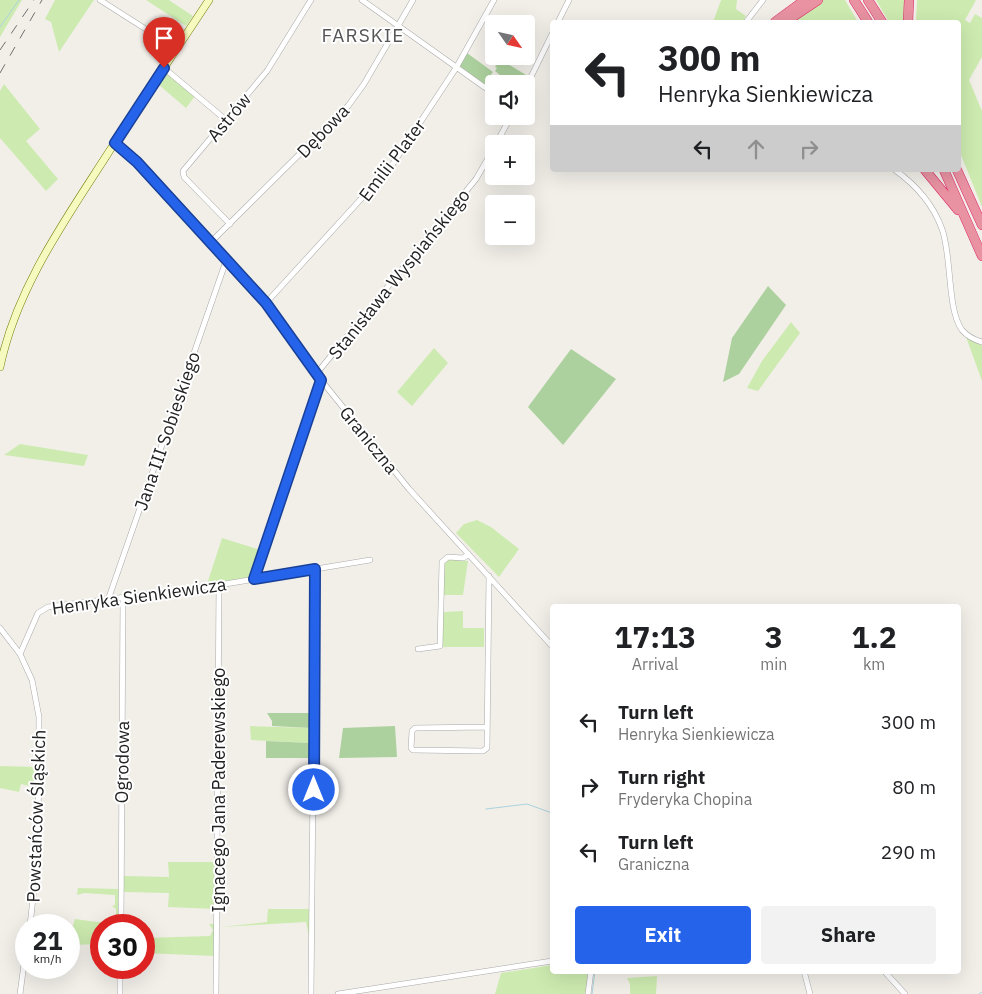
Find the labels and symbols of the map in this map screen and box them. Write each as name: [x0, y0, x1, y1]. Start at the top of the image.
north arrow: [485, 15, 535, 65]
pin: [143, 17, 185, 68]
district label: FARSKIE: [322, 23, 404, 47]
street label: Astrów: [202, 88, 256, 146]
street label: Dębowa: [292, 99, 354, 163]
street label: Emilii Plater: [354, 114, 431, 206]
street label: Stanisława Wyspiańskiego: [323, 184, 475, 364]
street label: Jana III Sobieskiego: [129, 349, 205, 513]
street label: Graniczna: [335, 401, 404, 479]
street label: Henryka Sienkiewicza: [50, 572, 228, 620]
street label: Ignacego Jana Paderewskiego: [207, 668, 230, 912]
street label: Ogrodowa: [110, 720, 134, 803]
street label: Powstańców Śląskich: [21, 729, 51, 903]
position arrow: [287, 763, 339, 815]
speed limit sign: 30: [90, 914, 155, 979]

